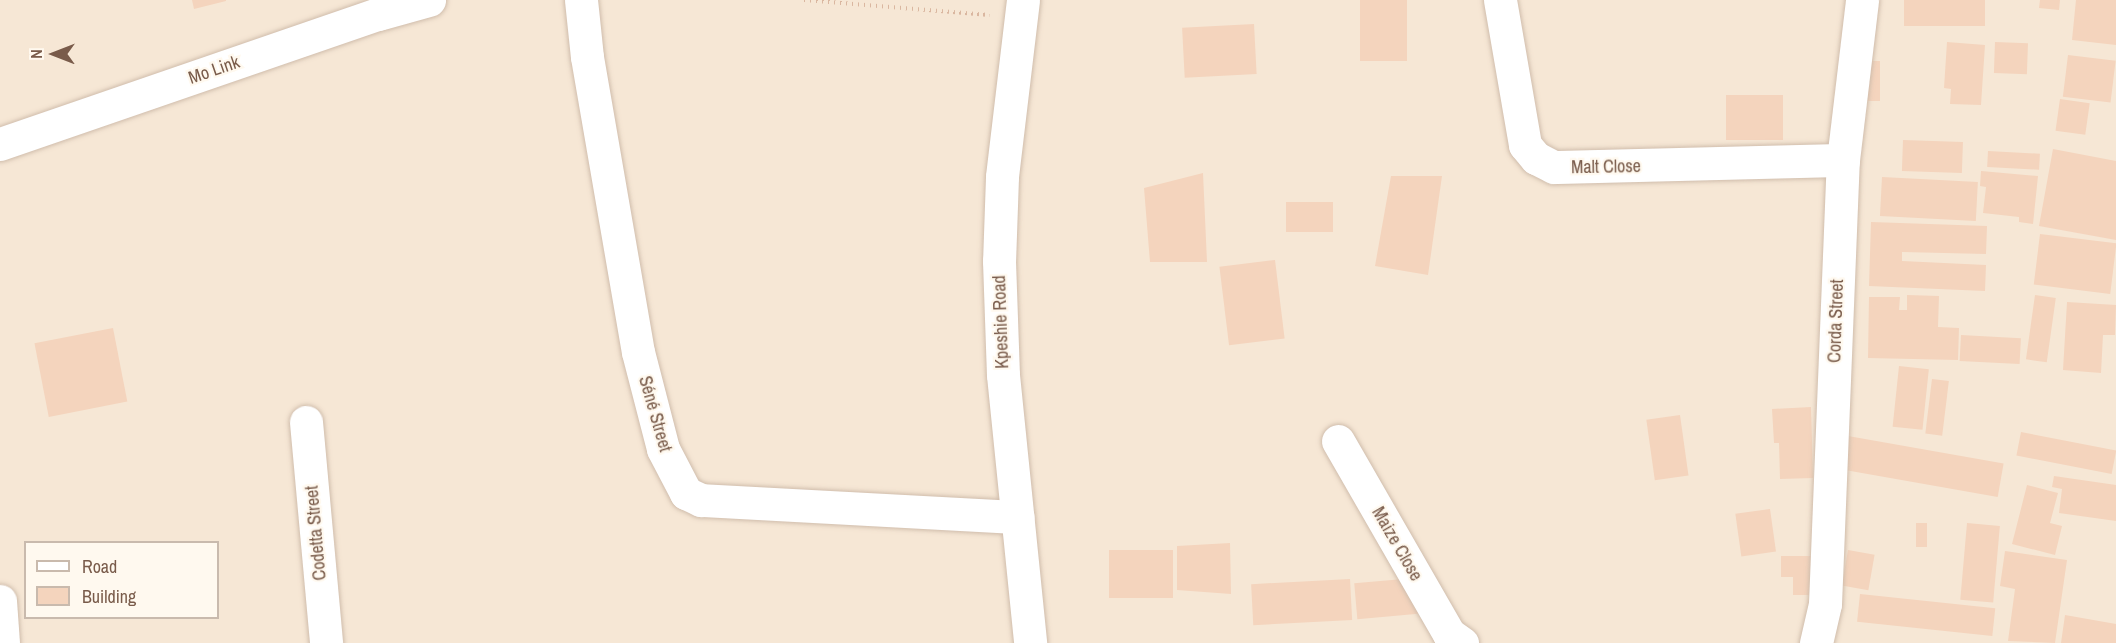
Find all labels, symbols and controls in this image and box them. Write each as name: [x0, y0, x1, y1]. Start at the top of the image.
north arrow: [24, 24, 84, 84]
text: N: [25, 49, 47, 59]
street label: Mo Link: [186, 51, 242, 89]
street label: Malt Close: [1571, 156, 1641, 178]
street label: Kpeshie Road: [989, 275, 1013, 369]
street label: Corda Street: [1824, 279, 1848, 363]
street label: Séné Street: [634, 374, 676, 454]
street label: Codetta Street: [301, 485, 331, 581]
street label: Maize Close: [1367, 503, 1427, 585]
legend: [24, 541, 219, 619]
text: Road: [82, 554, 117, 579]
text: Building: [82, 584, 136, 609]

